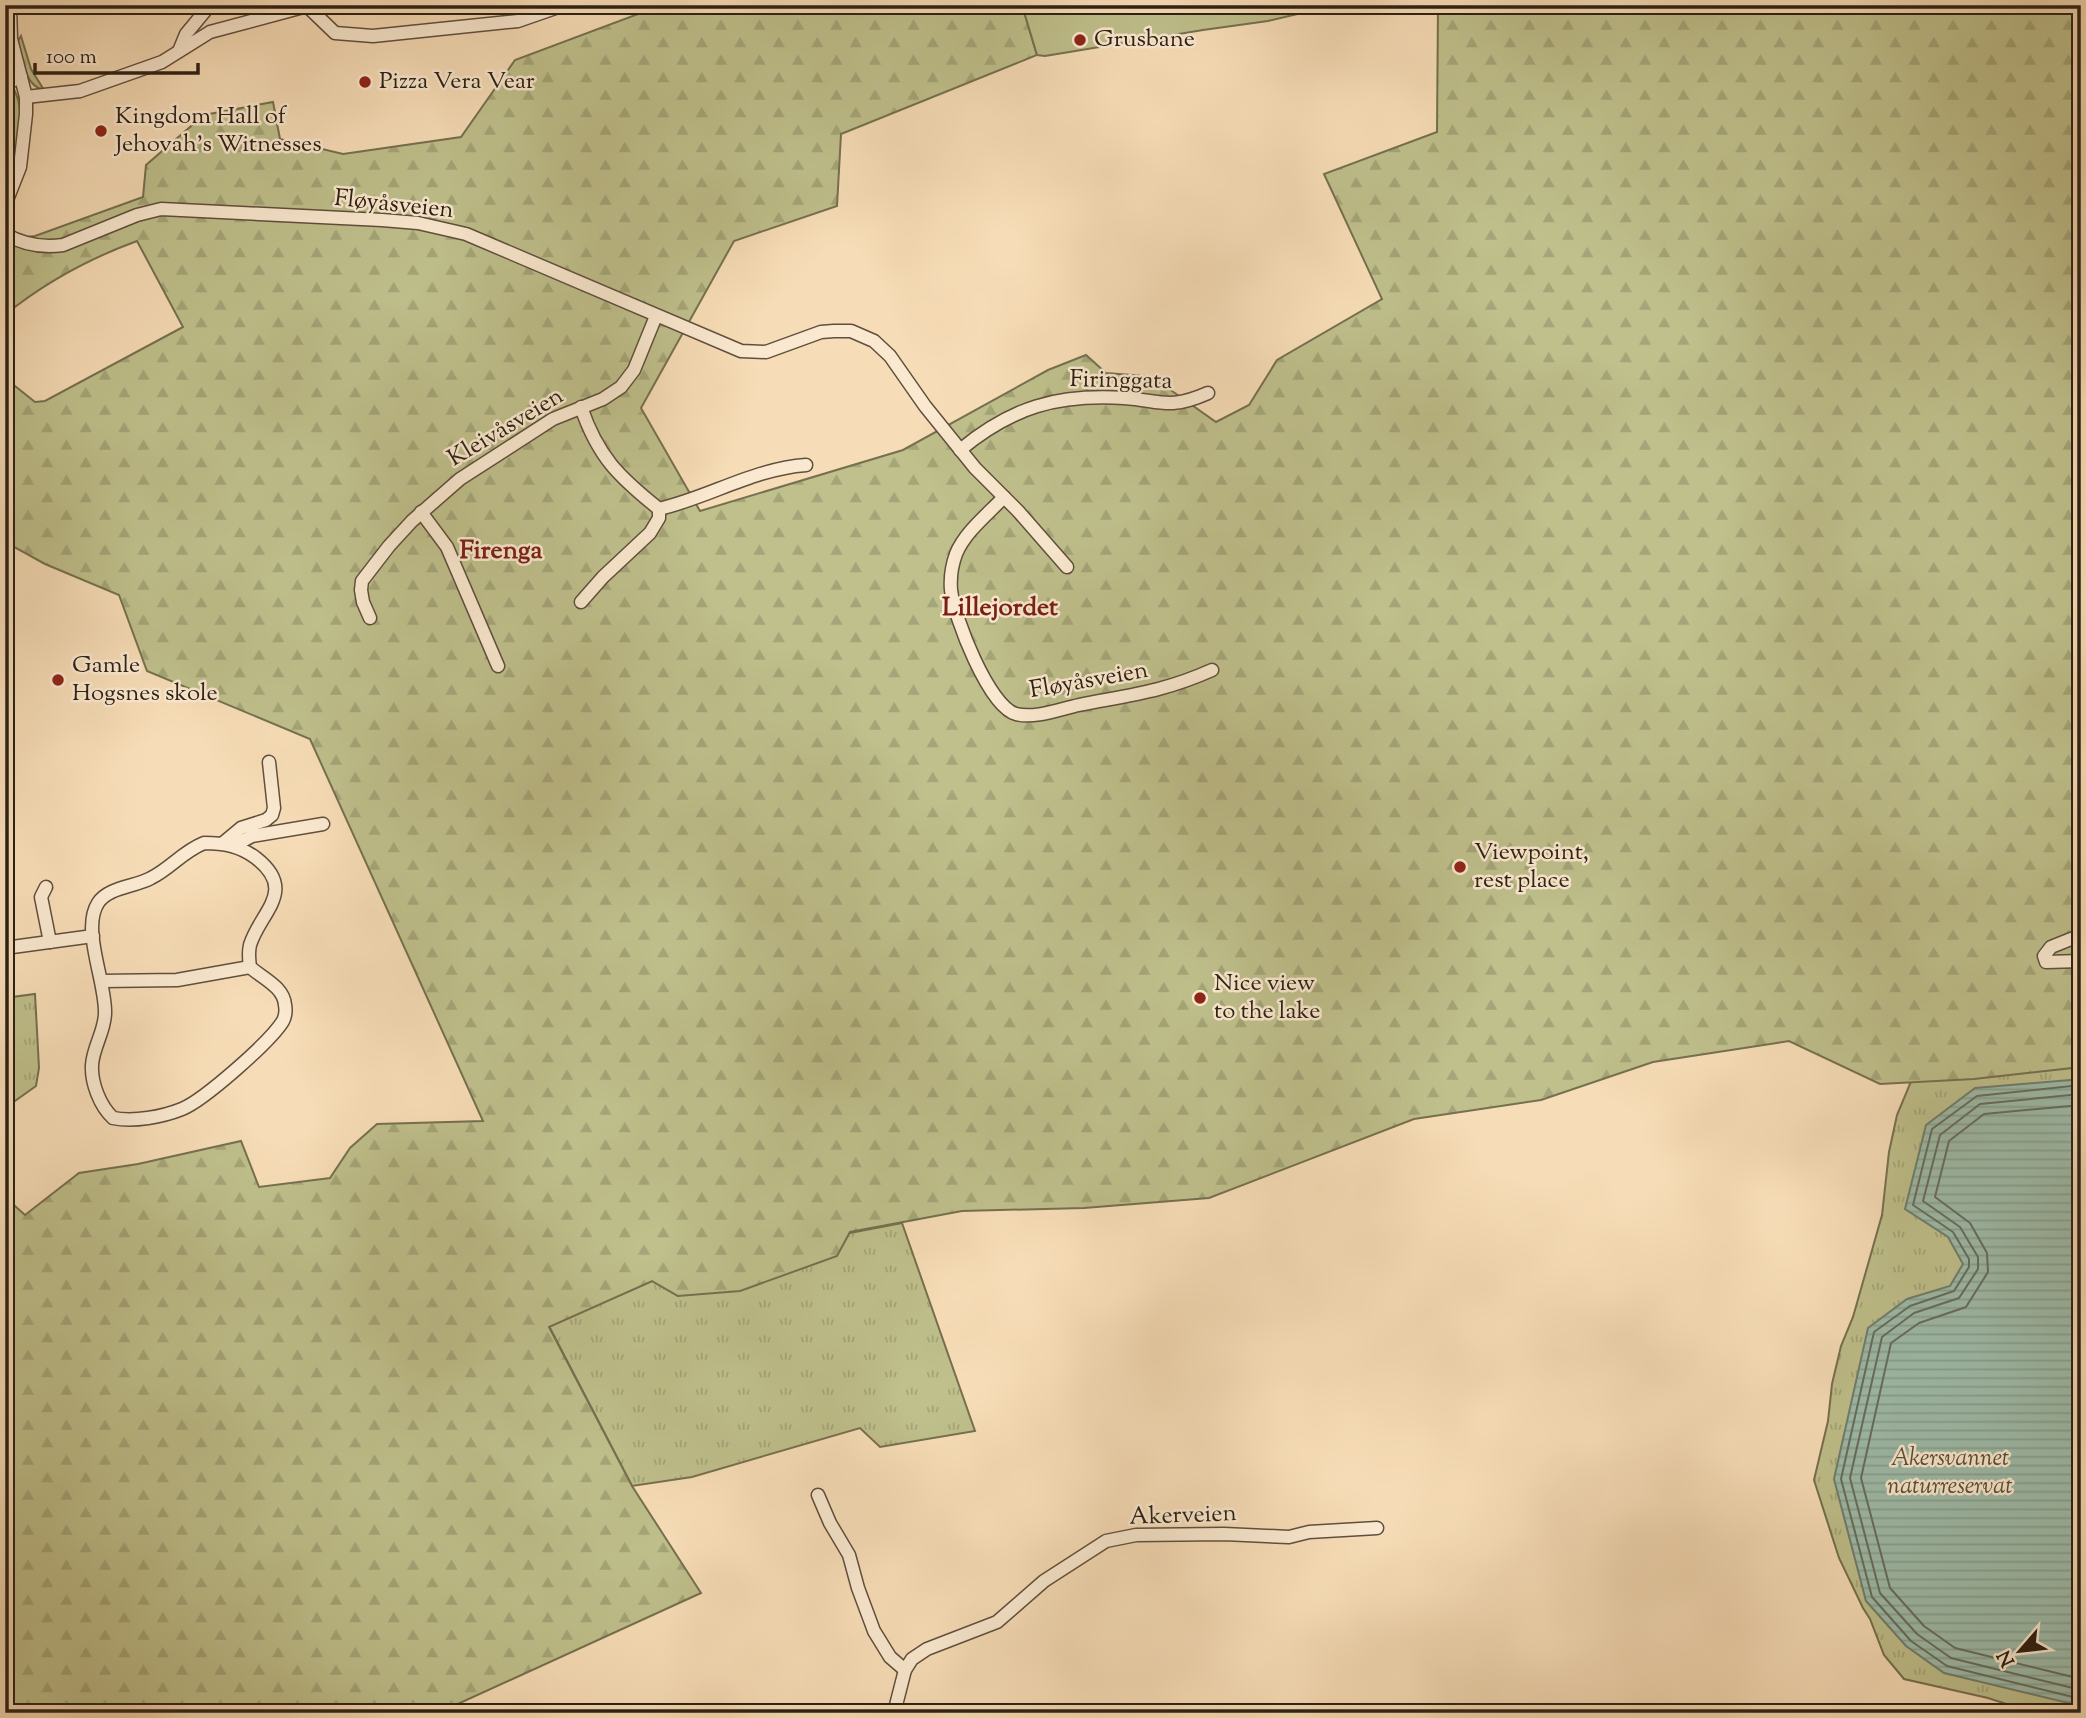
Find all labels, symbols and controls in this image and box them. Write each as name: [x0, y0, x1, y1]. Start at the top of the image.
place label: Grusbane: [1094, 23, 1195, 57]
scale bar: [35, 32, 198, 76]
marker: Grusbane: [1072, 32, 1088, 48]
text: 100 m: [46, 43, 97, 73]
place label: Pizza Vera Vear: [379, 65, 535, 99]
marker: Pizza Vera Vear: [357, 74, 373, 90]
place label: Kingdom Hall of Jehovah's Witnesses: [113, 100, 322, 162]
marker: Kingdom Hall of Jehovah's Witnesses: [93, 123, 109, 139]
street label: Fløyåsveien: [333, 182, 455, 228]
street label: Firinggata: [1069, 363, 1173, 399]
street label: Kleivåsveien: [442, 380, 570, 476]
district label: Firenga: [460, 533, 542, 570]
district label: Lillejordet: [942, 590, 1058, 627]
place label: Gamle Hogsnes skole: [72, 649, 218, 711]
street label: Fløyåsveien: [1027, 654, 1151, 708]
marker: Gamle Hogsnes skole: [50, 672, 66, 688]
place label: Viewpoint, rest place: [1474, 836, 1589, 898]
marker: Viewpoint, rest place: [1452, 859, 1468, 875]
place label: Nice view to the lake: [1214, 967, 1320, 1029]
marker: Nice view to the lake: [1192, 990, 1208, 1006]
park label: Akersvannet naturreservat: [1887, 1442, 2013, 1504]
street label: Akerveien: [1129, 1497, 1237, 1535]
north arrow: [1984, 1616, 2054, 1686]
text: N: [1992, 1645, 2023, 1671]

